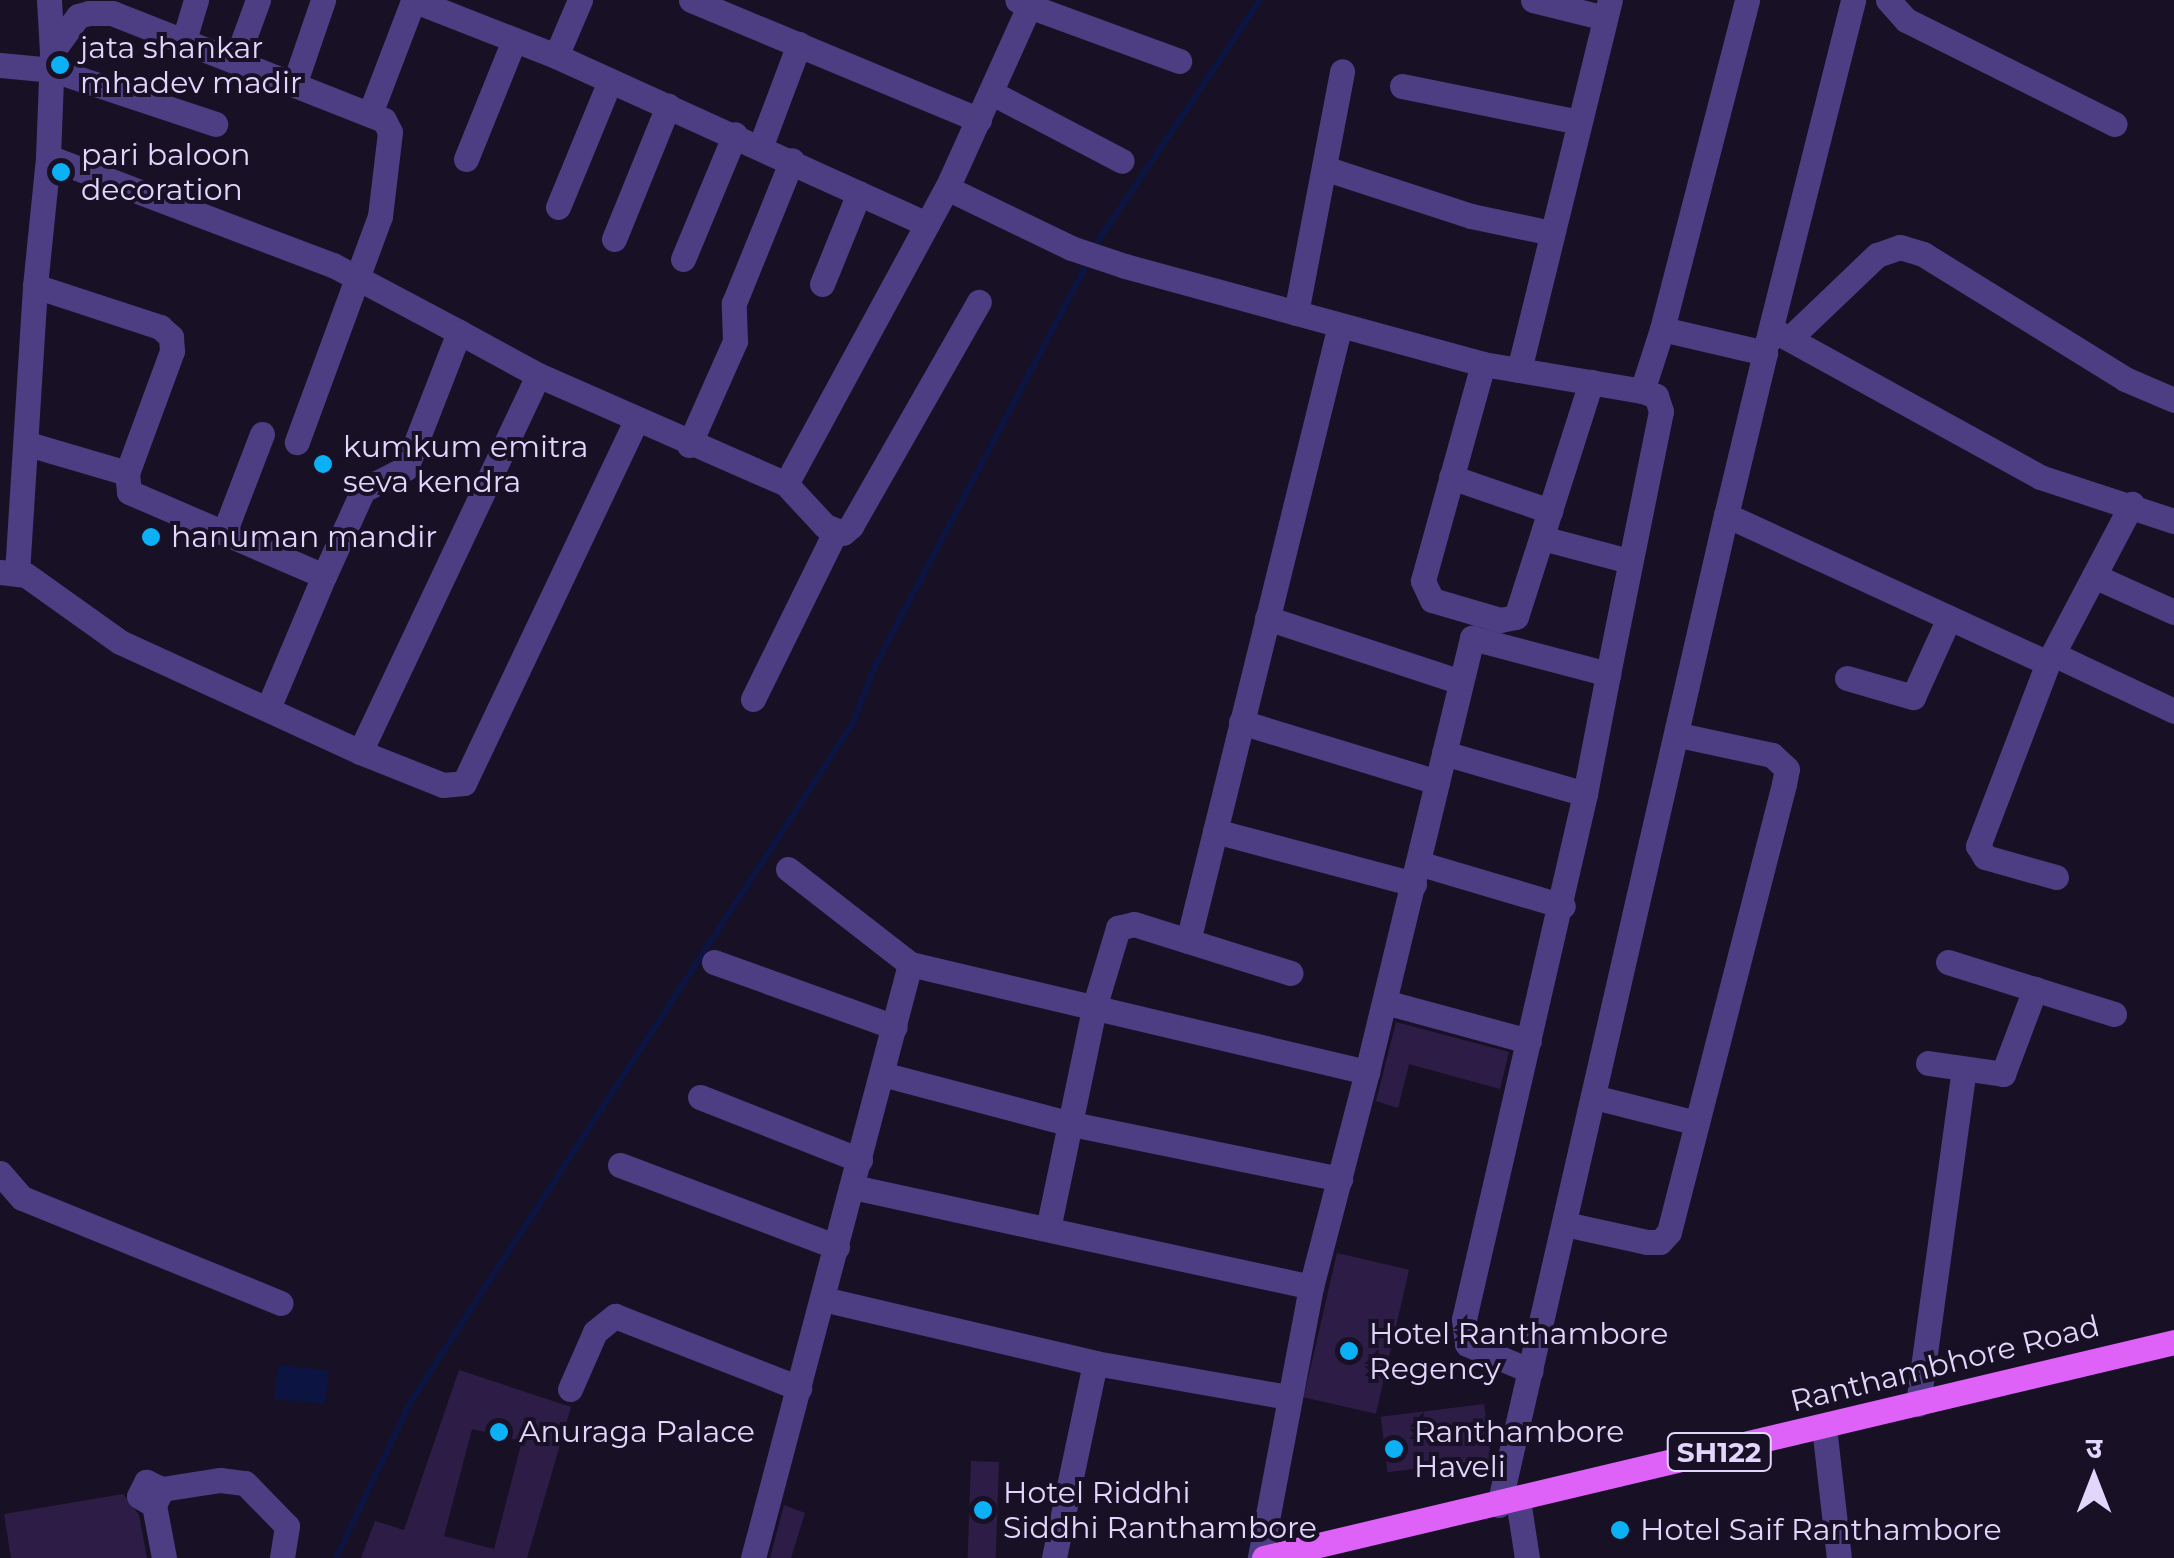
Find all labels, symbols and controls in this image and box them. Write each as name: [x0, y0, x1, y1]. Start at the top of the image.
place label: jata shankar mhadev madir: [80, 30, 302, 100]
marker: jata shankar mhadev madir: [49, 54, 71, 76]
place label: pari baloon decoration: [81, 137, 251, 208]
marker: pari baloon decoration: [50, 161, 72, 183]
place label: kumkum emitra seva kendra: [343, 429, 589, 500]
marker: kumkum emitra seva kendra: [312, 453, 334, 475]
place label: hanuman mandir: [171, 519, 437, 555]
marker: hanuman mandir: [140, 526, 162, 548]
street label: Ranthambhore Road: [1787, 1308, 2103, 1420]
place label: Hotel Ranthambore Regency: [1369, 1316, 1668, 1386]
marker: Hotel Ranthambore Regency: [1338, 1340, 1360, 1362]
place label: Anuraga Palace: [519, 1414, 755, 1450]
place label: Ranthambore Haveli: [1414, 1414, 1624, 1484]
marker: Anuraga Palace: [488, 1421, 510, 1443]
north arrow: [2044, 1428, 2144, 1528]
road number: SH122: [1666, 1429, 1772, 1475]
text: उ: [2086, 1431, 2102, 1465]
marker: Ranthambore Haveli: [1383, 1438, 1405, 1460]
place label: Hotel Riddhi Siddhi Ranthambore: [1003, 1475, 1317, 1546]
marker: Hotel Riddhi Siddhi Ranthambore: [972, 1499, 994, 1521]
place label: Hotel Saif Ranthambore: [1640, 1512, 2002, 1548]
marker: Hotel Saif Ranthambore: [1609, 1519, 1631, 1541]

